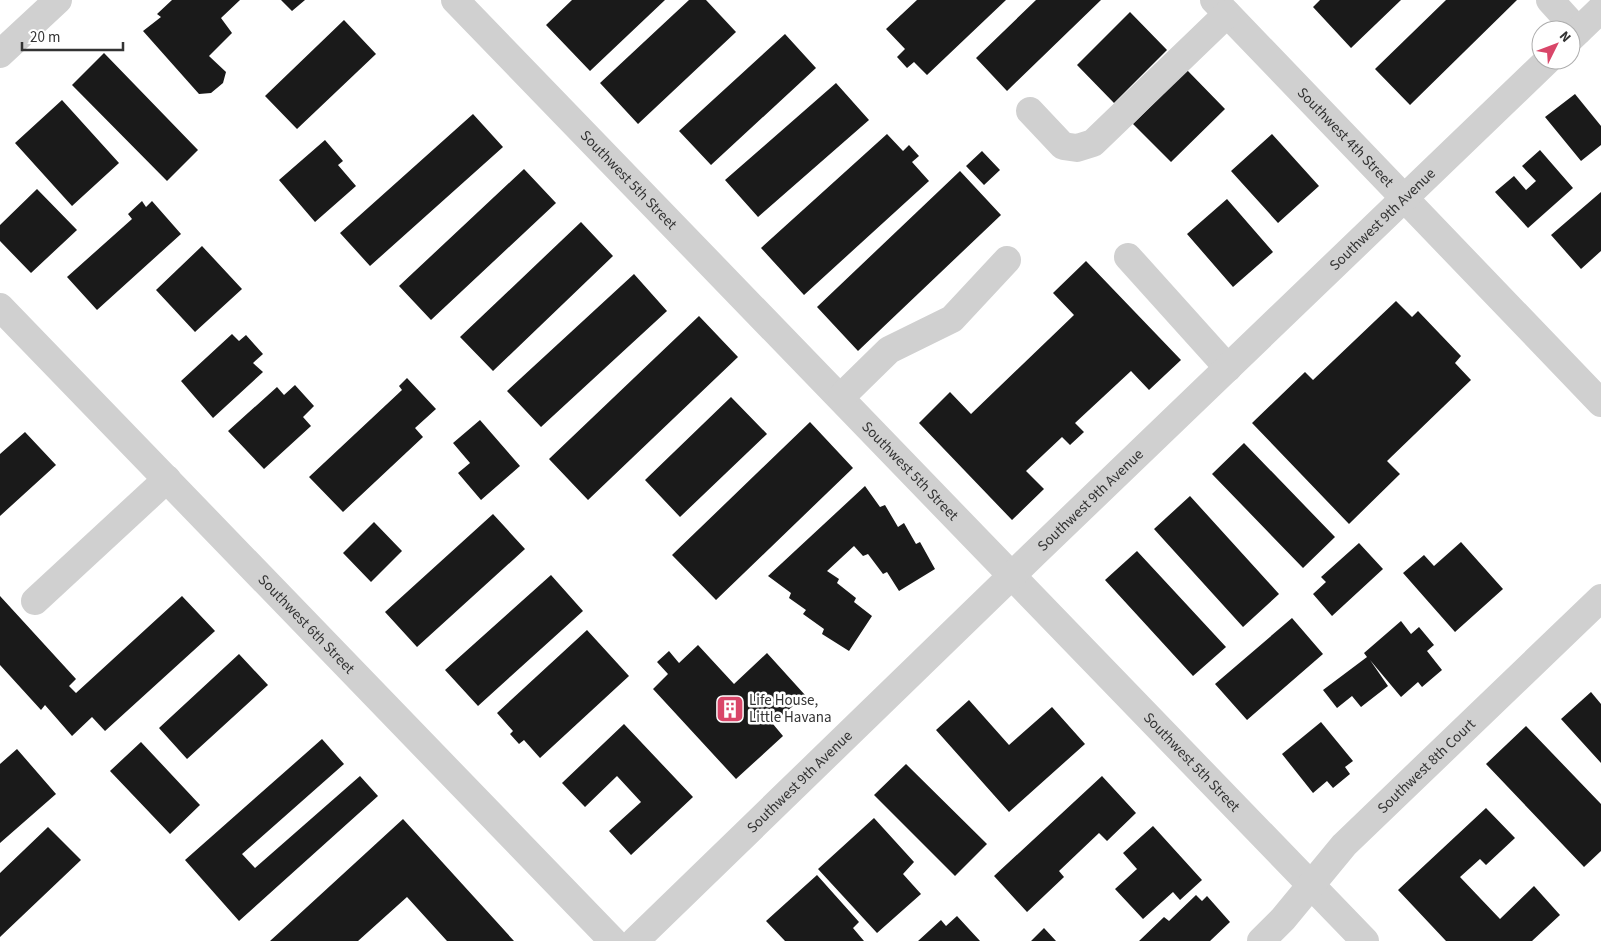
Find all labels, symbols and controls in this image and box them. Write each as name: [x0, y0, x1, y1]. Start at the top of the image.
scale bar: [22, 20, 124, 52]
north arrow: [1531, 20, 1581, 70]
text: 20 m: [30, 27, 60, 48]
text: N: [1554, 27, 1575, 47]
street label: Southwest 4th Street: [1293, 82, 1399, 192]
street label: Southwest 5th Street: [576, 125, 682, 234]
street label: Southwest 9th Avenue: [1325, 163, 1440, 275]
street label: Southwest 5th Street: [857, 416, 963, 525]
street label: Southwest 9th Avenue: [1033, 444, 1148, 556]
street label: Southwest 6th Street: [253, 570, 360, 679]
place label: Life House, Little Havana: [749, 690, 831, 728]
building icon: Life House, Little Havana: [715, 694, 745, 724]
street label: Southwest 5th Street: [1139, 708, 1245, 816]
street label: Southwest 8th Court: [1372, 714, 1480, 818]
street label: Southwest 9th Avenue: [742, 725, 857, 838]

